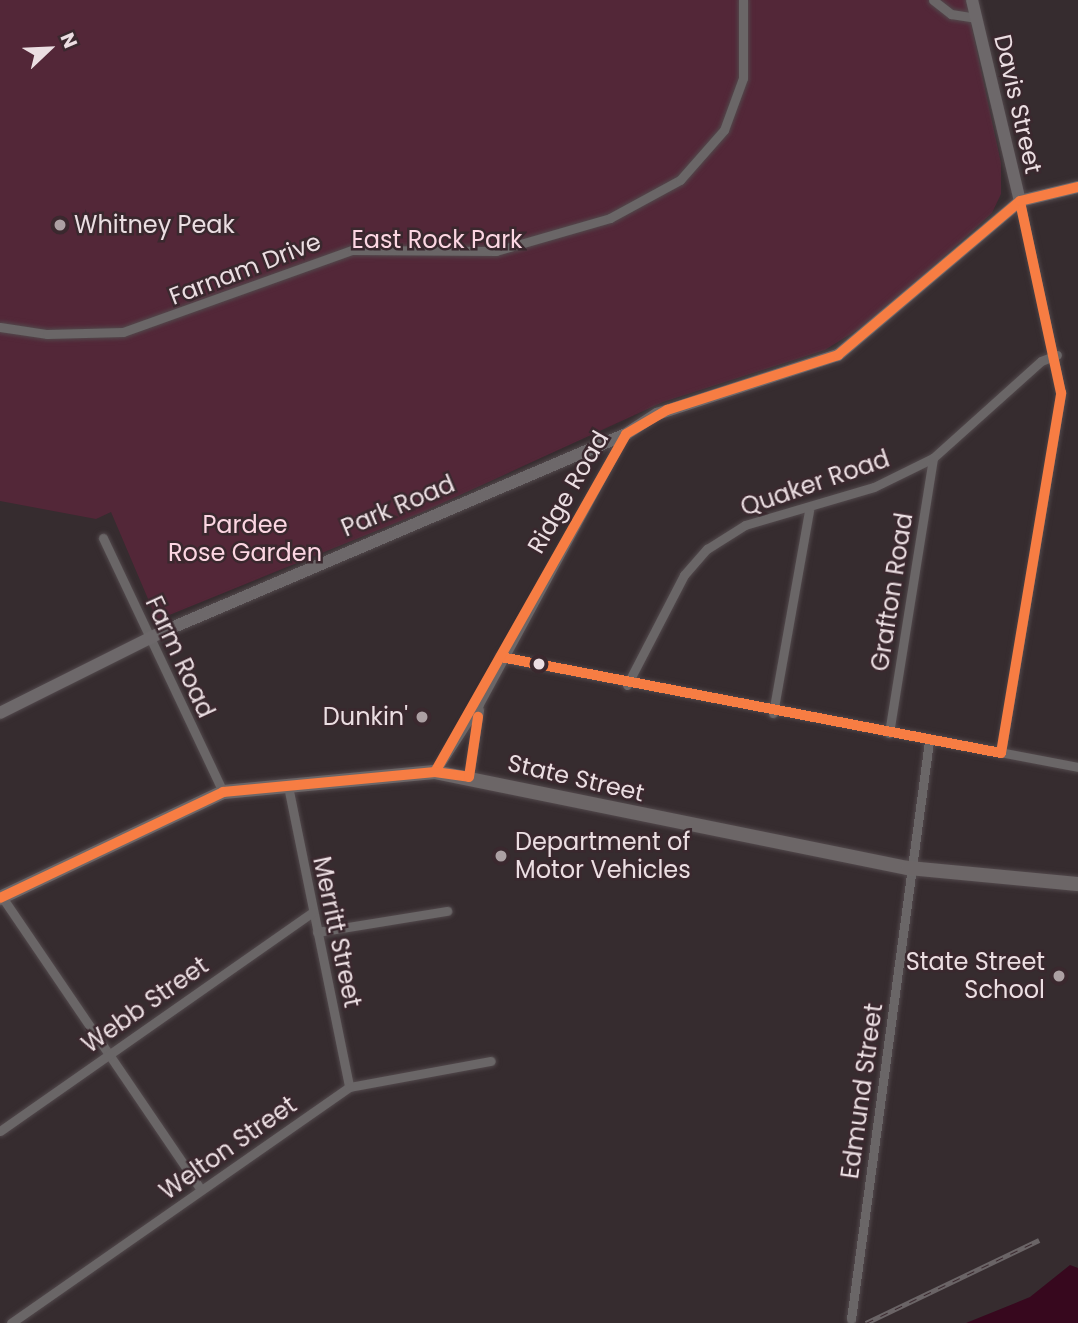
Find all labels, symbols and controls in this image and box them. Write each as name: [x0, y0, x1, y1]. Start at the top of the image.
north arrow: [14, 14, 84, 84]
text: N: [54, 29, 84, 52]
street label: Davis Street: [988, 32, 1048, 176]
place label: Whitney Peak: [74, 211, 235, 239]
marker: Whitney Peak: [52, 217, 68, 233]
park label: East Rock Park: [352, 226, 522, 254]
street label: Farnam Drive: [165, 227, 325, 311]
street label: Ridge Road: [521, 426, 615, 558]
street label: Quaker Road: [737, 444, 893, 522]
street label: Park Road: [337, 469, 459, 543]
park label: Pardee Rose Garden: [168, 511, 322, 567]
street label: Grafton Road: [865, 511, 919, 673]
street label: Farm Road: [139, 592, 221, 722]
unlabelled marker: [532, 657, 546, 671]
place label: Dunkin': [323, 703, 408, 731]
marker: Dunkin': [414, 709, 430, 725]
street label: State Street: [505, 748, 647, 808]
place label: Department of Motor Vehicles: [515, 828, 691, 884]
marker: Department of Motor Vehicles: [493, 848, 509, 864]
street label: Merritt Street: [307, 854, 367, 1010]
place label: State Street School: [906, 948, 1045, 1004]
street label: Webb Street: [76, 951, 214, 1059]
marker: State Street School: [1051, 968, 1067, 984]
street label: Edmund Street: [835, 1001, 889, 1181]
street label: Welton Street: [154, 1090, 302, 1206]

